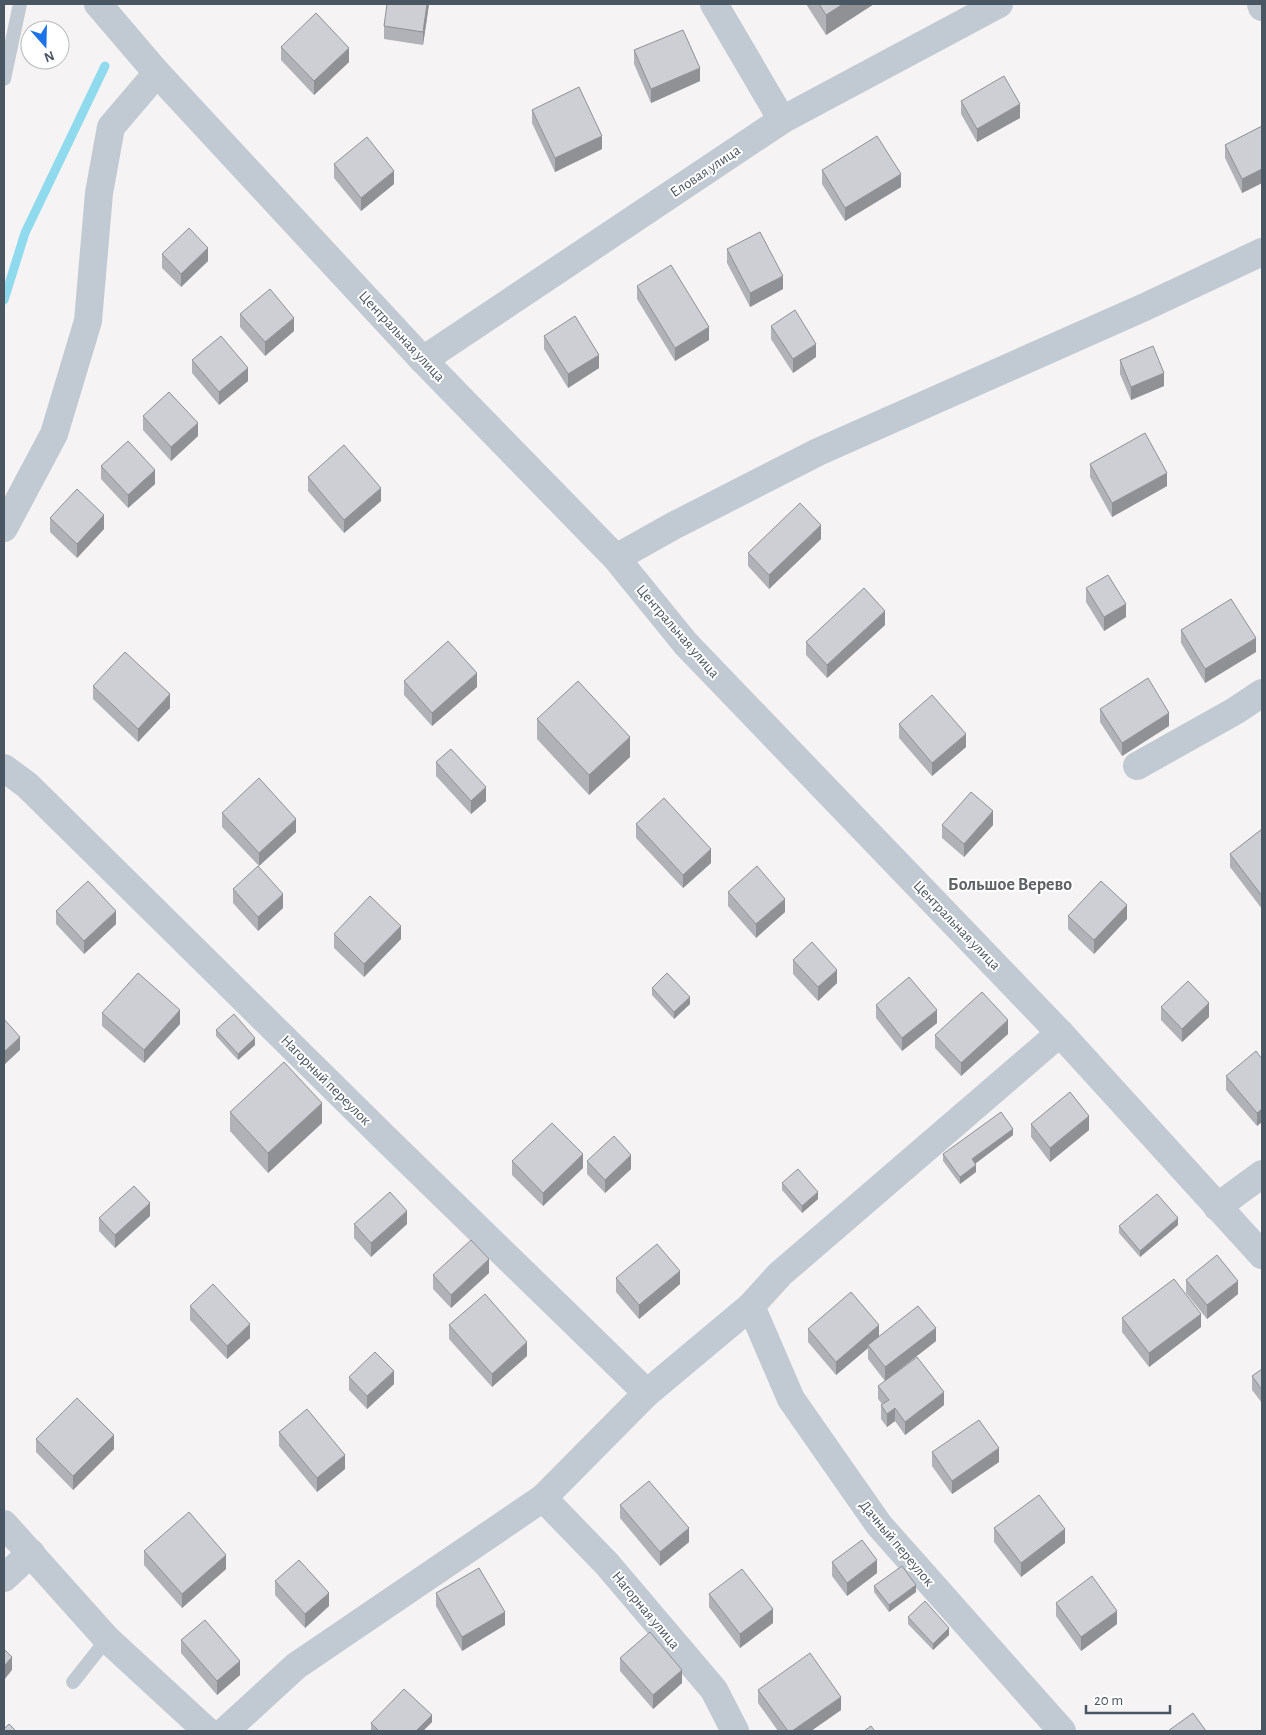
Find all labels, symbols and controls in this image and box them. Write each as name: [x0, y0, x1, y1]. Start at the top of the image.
north arrow: [20, 20, 70, 70]
text: N: [42, 48, 56, 65]
street label: Еловая улица: [668, 143, 743, 200]
street label: Центральная улица: [356, 288, 447, 385]
street label: Центральная улица: [633, 582, 722, 681]
district label: Большое Верево: [948, 876, 1072, 894]
street label: Центральная улица: [910, 878, 1003, 973]
street label: Нагорный переулок: [278, 1032, 374, 1128]
street label: Дачный переулок: [856, 1497, 937, 1589]
street label: Нагорная улица: [609, 1569, 682, 1652]
scale bar: [1086, 1682, 1170, 1714]
text: 20 m: [1094, 1693, 1123, 1708]

